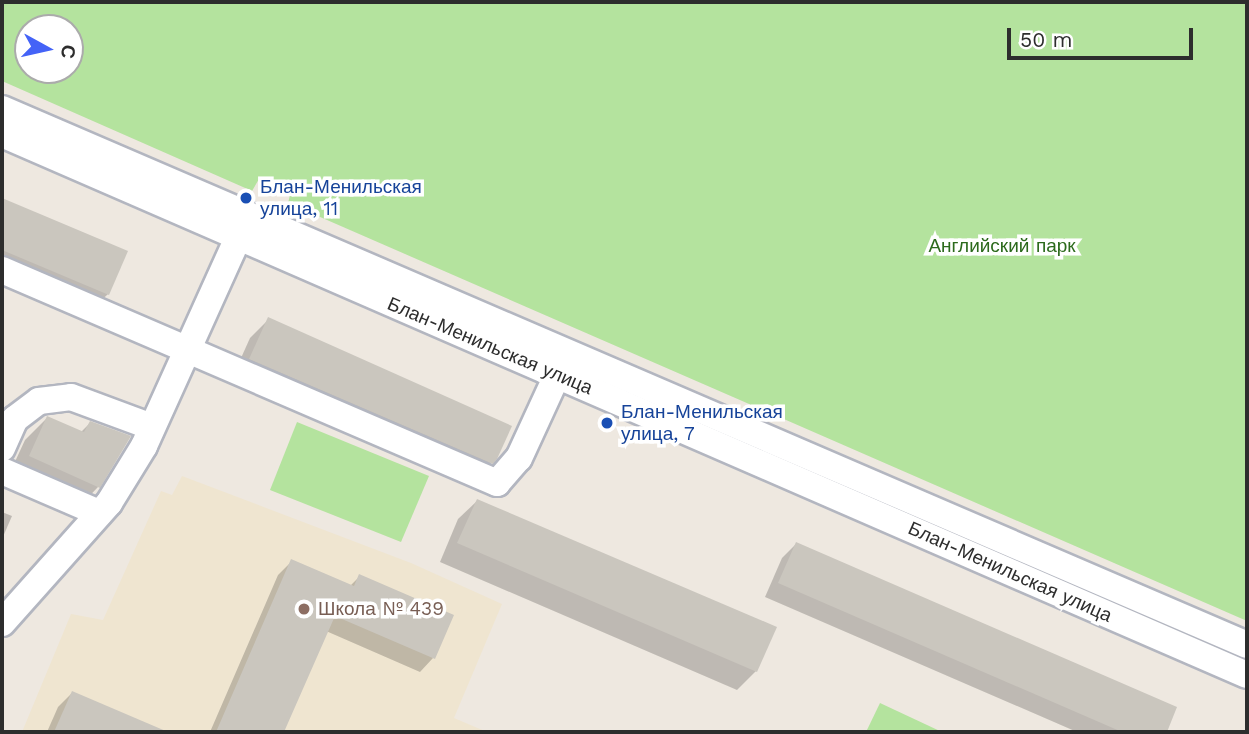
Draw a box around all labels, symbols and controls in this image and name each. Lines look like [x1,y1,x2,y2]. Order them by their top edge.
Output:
north arrow [14,14,84,84]
scale bar [1011,14,1196,58]
text: 50 m [1020,27,1072,52]
text: С [56,43,81,60]
place label: Блан-Менильская улица, 11 [260,176,422,220]
marker: Блан-Менильская улица, 11 [238,190,254,206]
park label: Английский парк [928,235,1076,257]
street label: Блан-Менильская улица [384,292,596,400]
place label: Блан-Менильская улица, 7 [621,401,783,445]
marker: Блан-Менильская улица, 7 [599,415,615,431]
street label: Блан-Менильская улица [905,517,1115,627]
place label: Школа № 439 [318,598,444,620]
marker: Школа № 439 [296,601,312,617]

